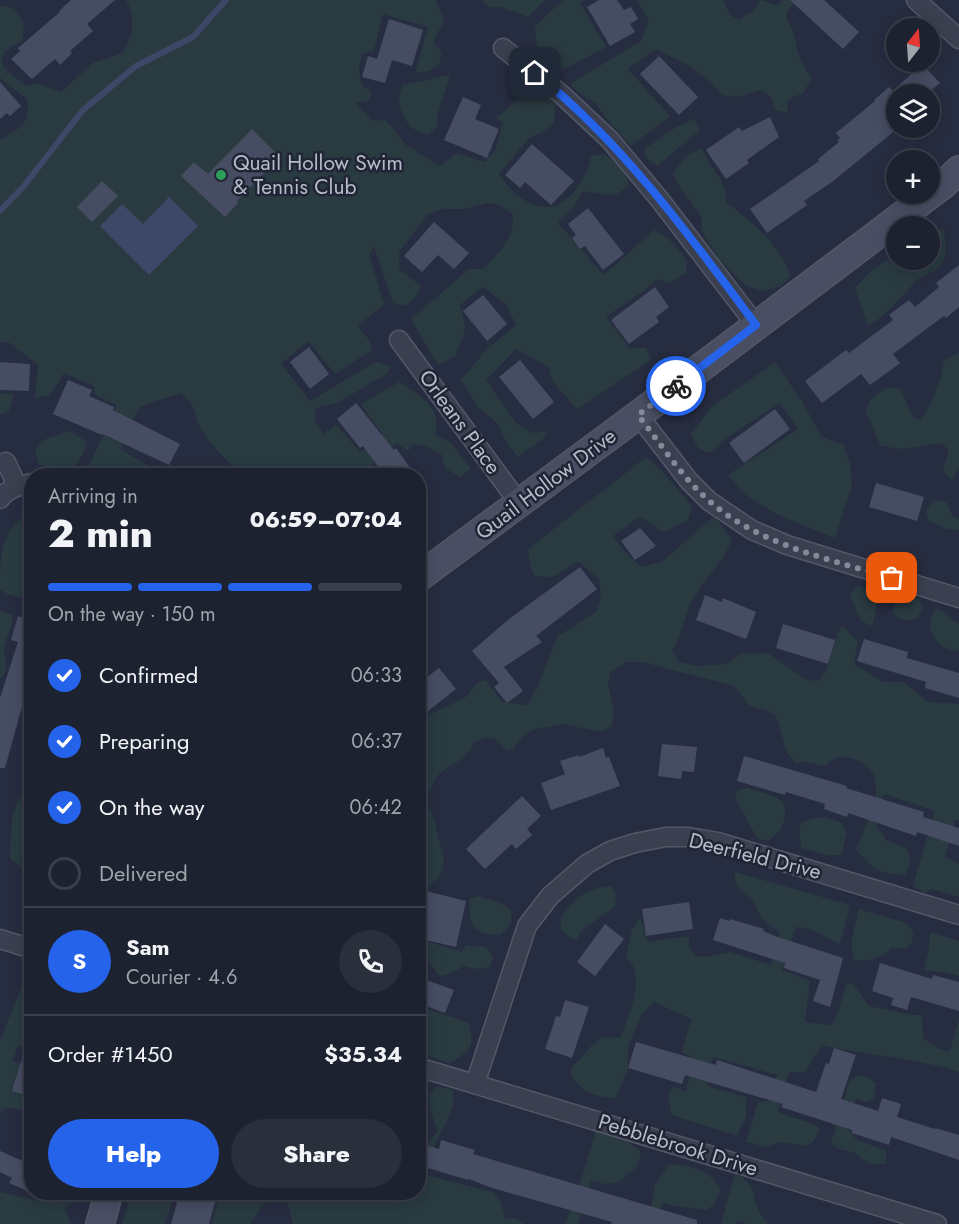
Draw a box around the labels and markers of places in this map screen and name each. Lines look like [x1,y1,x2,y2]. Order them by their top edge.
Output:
pin [509,47,560,98]
place label: Quail Hollow Swim & Tennis Club [233,148,403,202]
marker: Quail Hollow Swim & Tennis Club [214,168,228,182]
pin [866,552,917,603]

